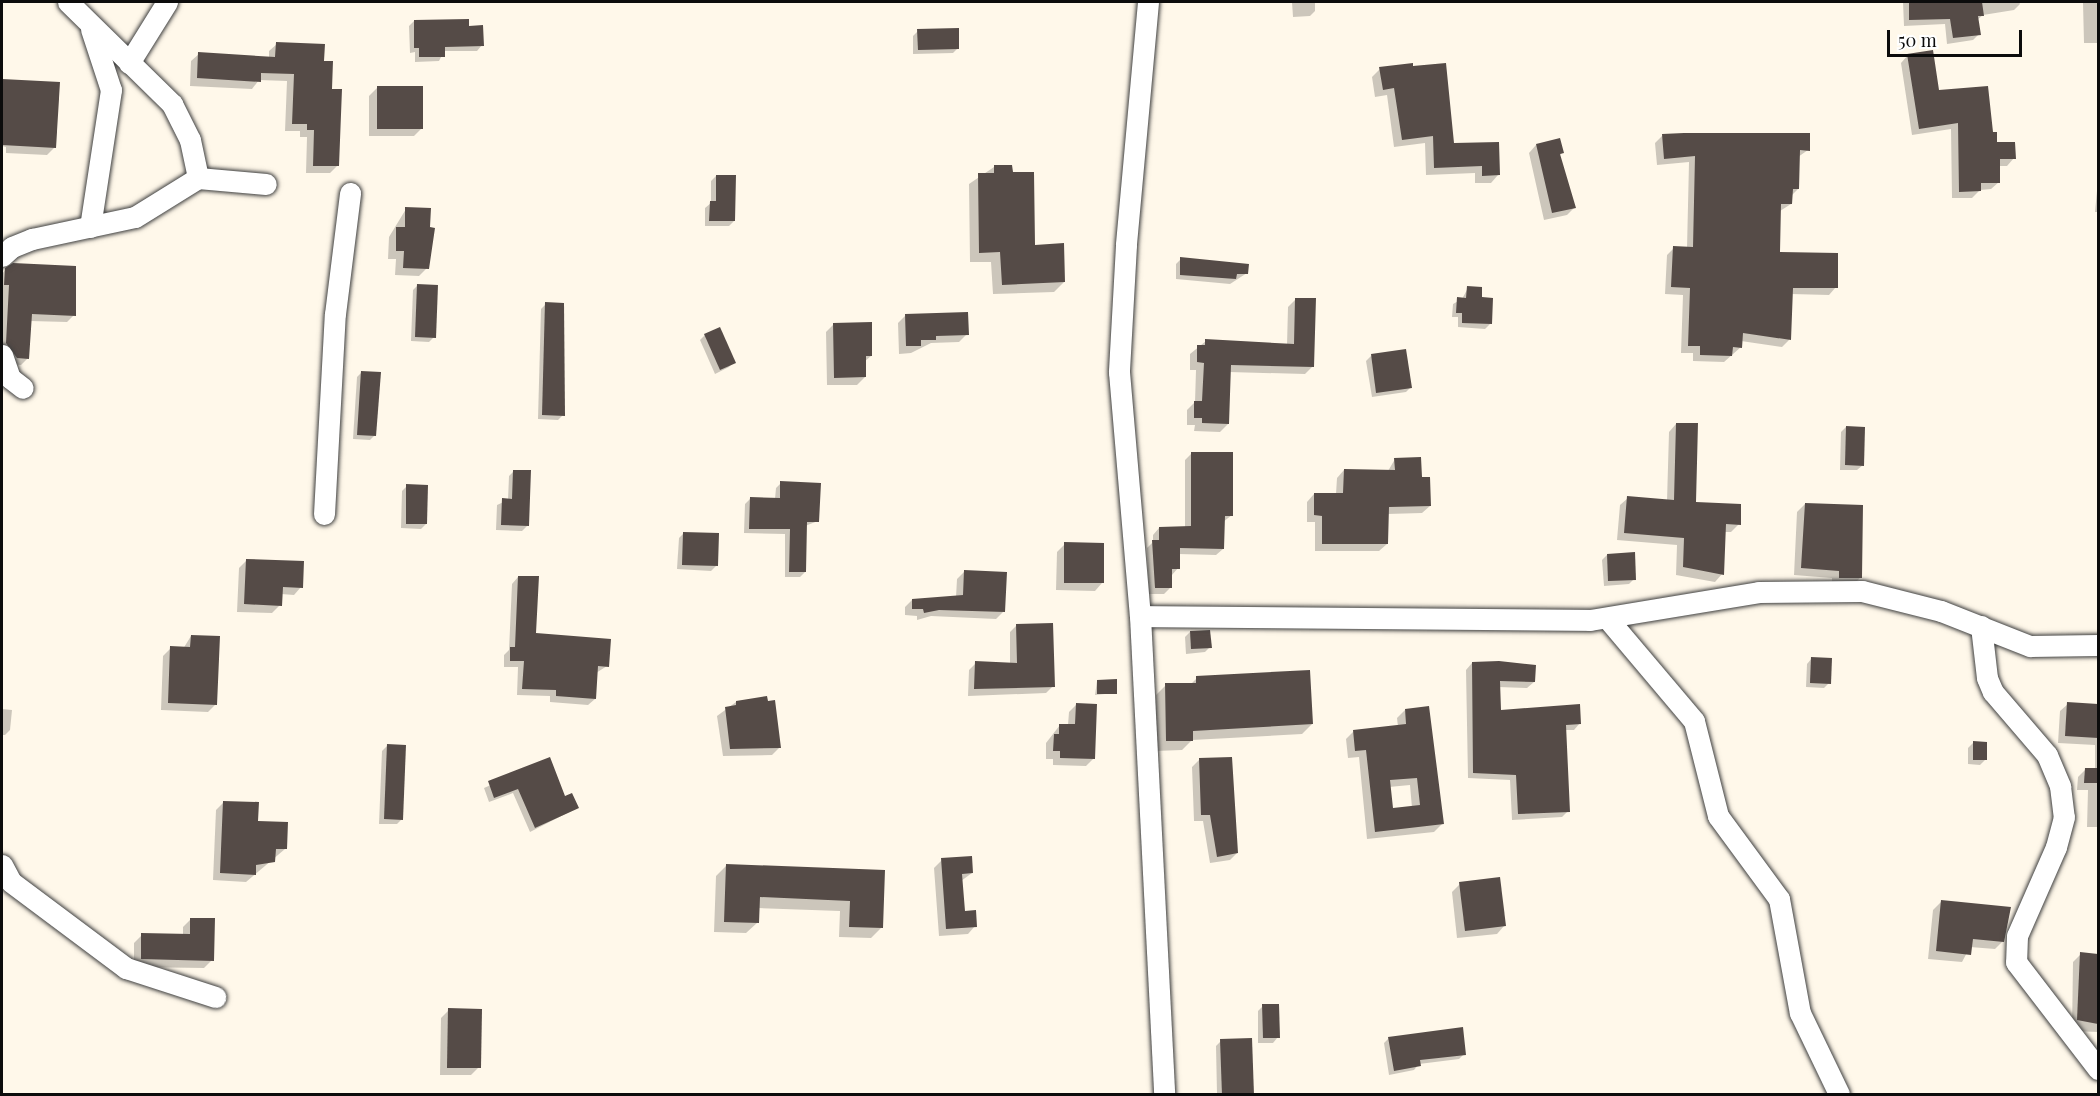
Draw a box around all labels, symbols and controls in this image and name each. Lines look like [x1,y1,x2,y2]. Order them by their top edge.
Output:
scale bar [1890,18,2025,56]
text: 50 m [1898,28,1937,52]

